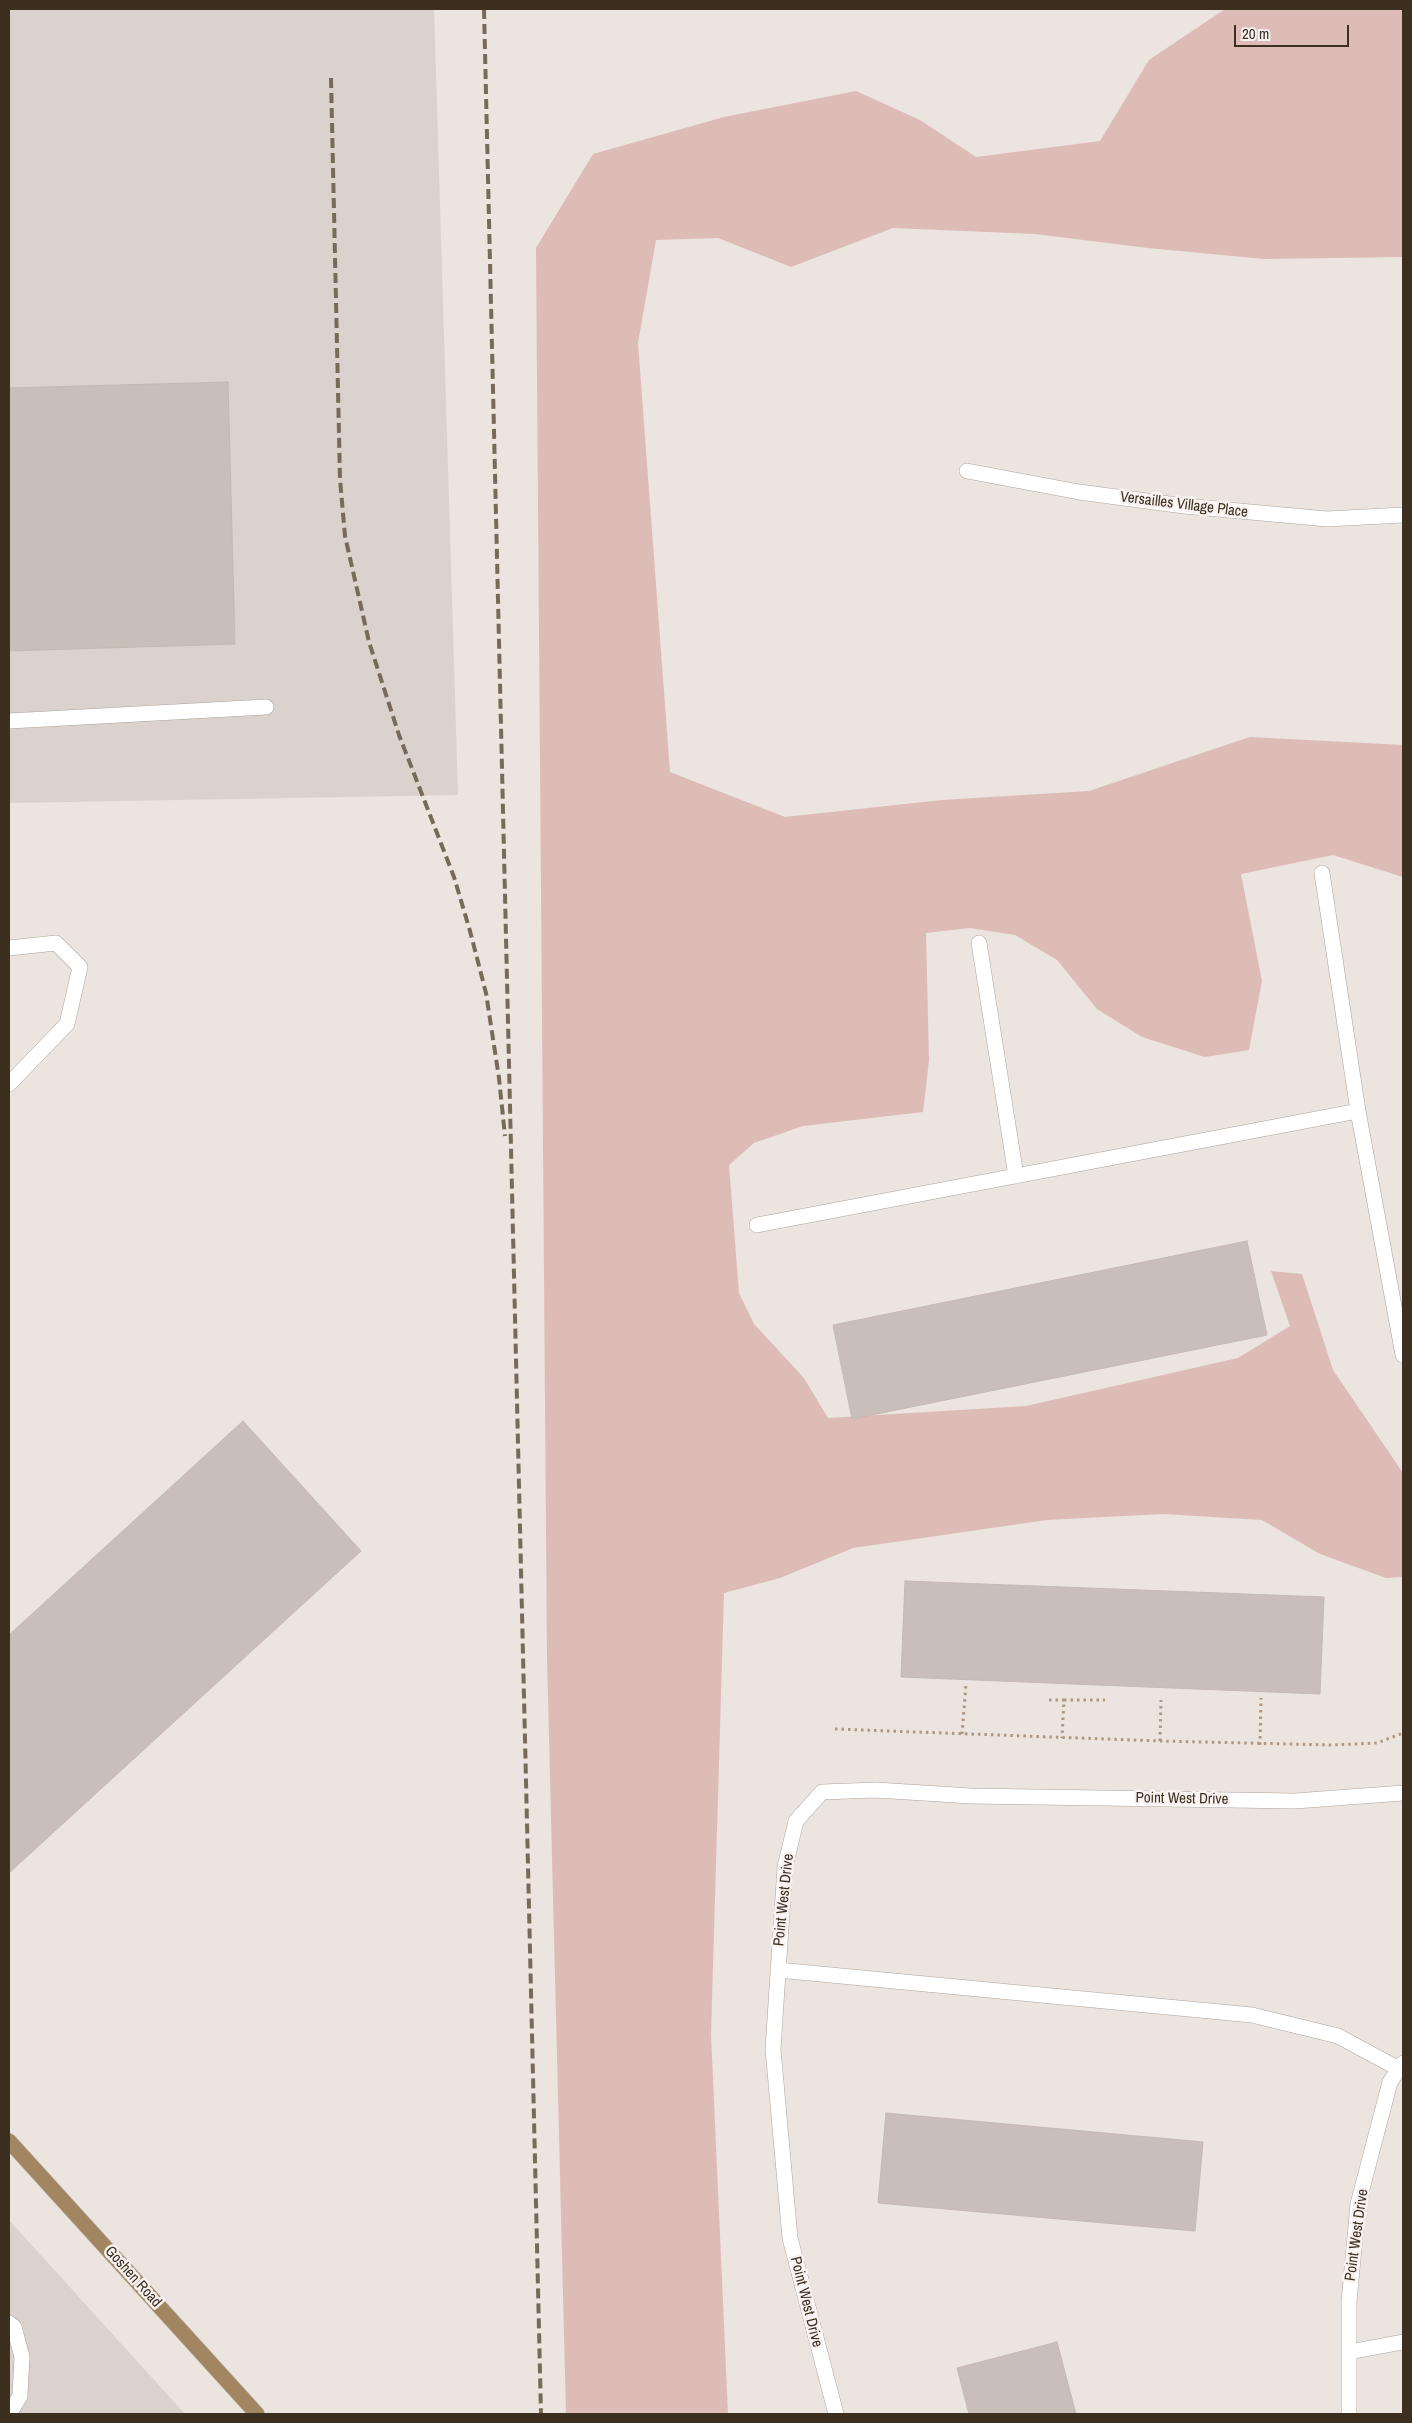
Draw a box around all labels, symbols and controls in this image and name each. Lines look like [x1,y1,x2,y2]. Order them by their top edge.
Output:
scale bar [1237,15,1352,47]
text: 20 m [1242,23,1269,44]
street label: Versailles Village Place [1119,488,1249,522]
street label: Point West Drive [1135,1789,1229,1809]
street label: Point West Drive [770,1853,798,1947]
street label: Point West Drive [1342,2188,1372,2282]
street label: Goshen Road [101,2243,165,2311]
street label: Point West Drive [786,2255,826,2349]

